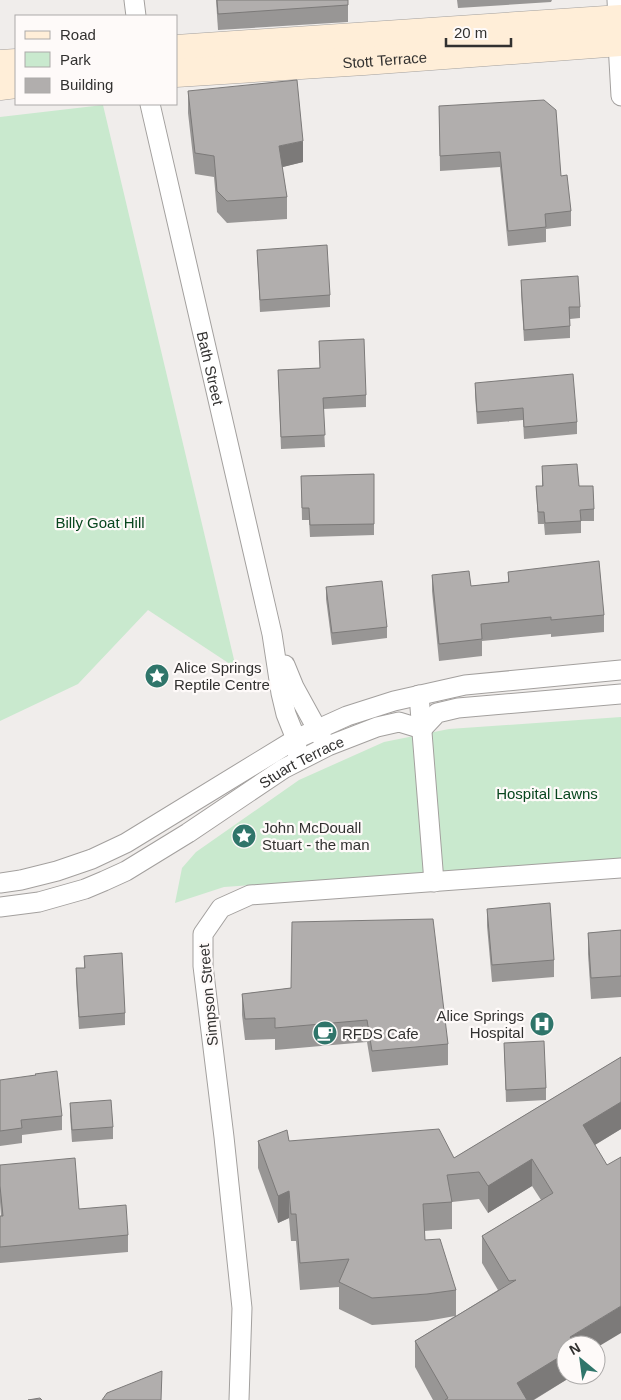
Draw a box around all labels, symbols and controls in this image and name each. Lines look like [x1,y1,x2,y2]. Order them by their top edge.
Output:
legend [15,15,178,105]
scale bar [446,15,511,47]
text: 20 m [454,24,487,41]
text: Road [60,26,96,43]
street label: Stott Terrace [342,48,427,71]
text: Park [60,51,91,68]
text: Building [60,76,113,93]
street label: Bath Street [194,330,228,407]
park label: Billy Goat Hill [55,514,145,531]
place label: Alice Springs Reptile Centre [174,659,270,693]
place icon: Alice Springs Reptile Centre [144,663,170,689]
street label: Stuart Terrace [256,732,346,791]
park label: Hospital Lawns [496,785,598,802]
place label: John McDouall Stuart - the man [262,819,370,853]
place icon: John McDouall Stuart - the man [231,823,257,849]
street label: Simpson Street [195,942,221,1047]
place label: Alice Springs Hospital [436,1007,524,1041]
hospital icon: Alice Springs Hospital [529,1011,555,1037]
cafe icon: RFDS Cafe [312,1020,338,1046]
place label: RFDS Cafe [342,1025,419,1042]
north arrow [556,1335,606,1385]
text: N [566,1339,583,1358]

